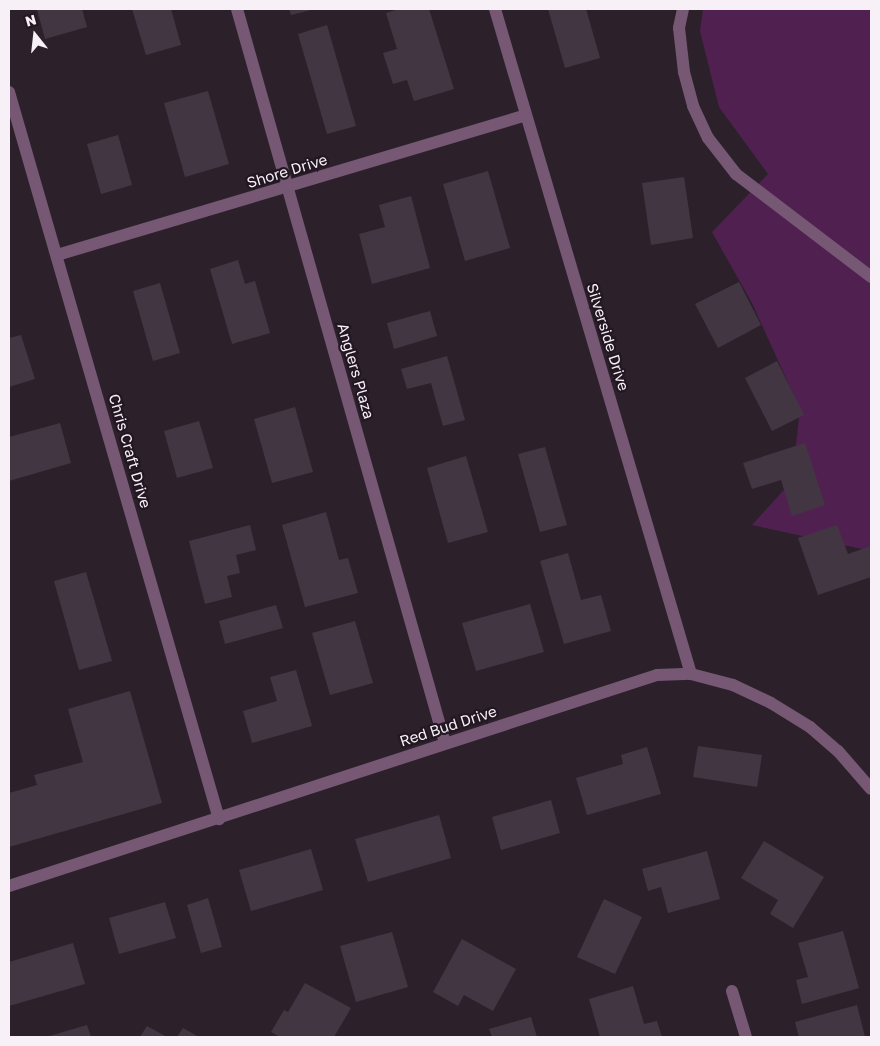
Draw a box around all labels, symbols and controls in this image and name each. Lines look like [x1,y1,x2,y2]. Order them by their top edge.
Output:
north arrow [10,10,60,60]
text: N [23,10,38,30]
street label: Shore Drive [245,150,329,192]
street label: Silverside Drive [583,281,633,393]
street label: Anglers Plaza [334,321,378,421]
street label: Chris Craft Drive [105,392,155,510]
street label: Red Bud Drive [397,702,499,750]

